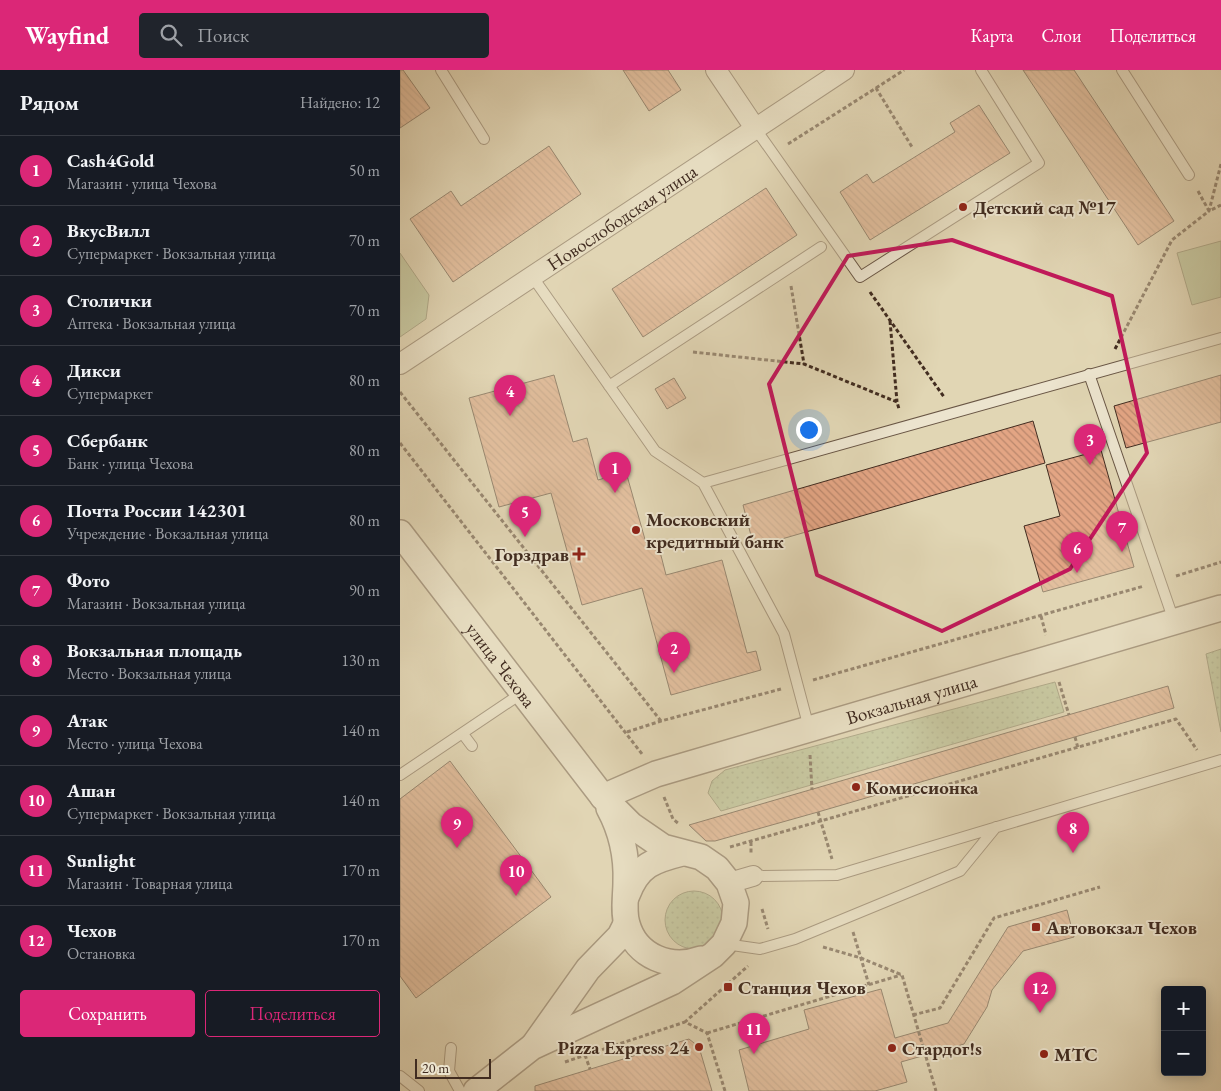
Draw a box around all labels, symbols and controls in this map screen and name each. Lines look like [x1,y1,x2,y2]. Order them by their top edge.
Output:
search box [139,13,489,58]
text: Wayfind [25,20,109,51]
icon: search [157,21,185,49]
text: Поиск [197,23,249,48]
text: Карта [971,24,1014,47]
text: Слои [1042,24,1081,47]
text: Поделиться [1109,24,1196,47]
text: Рядом [20,89,79,116]
text: Найдено: 12 [300,92,380,113]
text: Cash4Gold [67,148,155,173]
street label: Новослободская улица [542,159,702,276]
text: 1 [32,160,40,181]
text: 50 m [349,160,380,181]
text: Магазин · улица Чехова [67,173,217,194]
place label: Детский сад №17 [973,195,1117,220]
marker: Детский сад №17 [957,201,969,213]
text: ВкусВилл [67,218,150,243]
text: 2 [32,230,40,251]
text: 70 m [349,230,380,251]
text: Супермаркет · Вокзальная улица [67,243,276,264]
text: Столички [67,288,152,313]
text: 3 [32,300,40,321]
text: 70 m [349,300,380,321]
text: Аптека · Вокзальная улица [67,313,236,334]
text: Дикси [67,358,121,383]
text: 4 [32,370,40,391]
text: 80 m [349,370,380,391]
pin: 4 [494,375,526,416]
text: Супермаркет [67,383,153,404]
your location [796,417,822,443]
pin: 3 [1074,424,1106,465]
text: Сбербанк [67,428,148,453]
text: 5 [32,440,40,461]
text: 80 m [349,440,380,461]
pin: 1 [599,452,631,493]
text: Банк · улица Чехова [67,453,193,474]
pin: 5 [509,496,541,537]
text: Почта России 142301 [67,498,247,523]
place label: Московский кредитный банк [646,507,784,554]
text: 6 [32,510,40,531]
text: 80 m [349,510,380,531]
pin: 7 [1106,511,1138,552]
text: Учреждение · Вокзальная улица [67,523,269,544]
marker: Московский кредитный банк [630,524,642,536]
pin: 6 [1061,532,1093,573]
place label: Горздрав [495,542,569,567]
marker: Горздрав [573,548,585,560]
text: Фото [67,568,110,593]
text: 7 [32,580,40,601]
text: 90 m [349,580,380,601]
text: Магазин · Вокзальная улица [67,593,246,614]
street label: улица Чехова [460,617,542,713]
pin: 2 [658,632,690,673]
text: Вокзальная площадь [67,638,242,663]
text: 8 [32,650,40,671]
text: 130 m [341,650,380,671]
text: Место · Вокзальная улица [67,663,231,684]
street label: Вокзальная улица [843,668,980,730]
text: Атак [67,708,107,733]
text: 9 [32,720,40,741]
text: 140 m [341,720,380,741]
text: Место · улица Чехова [67,733,203,754]
place label: Комиссионка [866,775,979,800]
text: Ашан [67,778,115,803]
marker: Комиссионка [850,781,862,793]
text: 10 [28,790,44,811]
text: 140 m [341,790,380,811]
text: Супермаркет · Вокзальная улица [67,803,276,824]
pin: 9 [441,807,473,848]
pin: 8 [1057,812,1089,853]
text: Sunlight [67,848,136,873]
pin: 10 [500,855,532,896]
text: 11 [28,860,44,881]
text: 170 m [341,860,380,881]
text: Магазин · Товарная улица [67,873,233,894]
place label: Автовокзал Чехов [1045,915,1197,940]
text: Чехов [67,918,116,943]
marker: Автовокзал Чехов [1030,921,1042,933]
text: 12 [28,930,44,951]
text: 170 m [341,930,380,951]
text: Остановка [67,943,136,964]
pin: 12 [1024,972,1056,1013]
place label: Станция Чехов [738,975,866,1000]
marker: Станция Чехов [722,981,734,993]
map controls [1161,986,1206,1076]
button: + [1161,986,1206,1031]
button: Сохранить [20,990,195,1037]
button: Поделиться [205,990,380,1037]
pin: 11 [738,1013,770,1054]
button: − [1161,1031,1206,1076]
place label: Pizza Express 24 [558,1035,690,1060]
place label: Стардог!s [902,1036,982,1061]
marker: Pizza Express 24 [693,1041,705,1053]
marker: Стардог!s [886,1042,898,1054]
place label: МТС [1054,1042,1098,1067]
marker: МТС [1038,1048,1050,1060]
scale bar [415,1056,491,1079]
text: 20 m [422,1059,449,1077]

